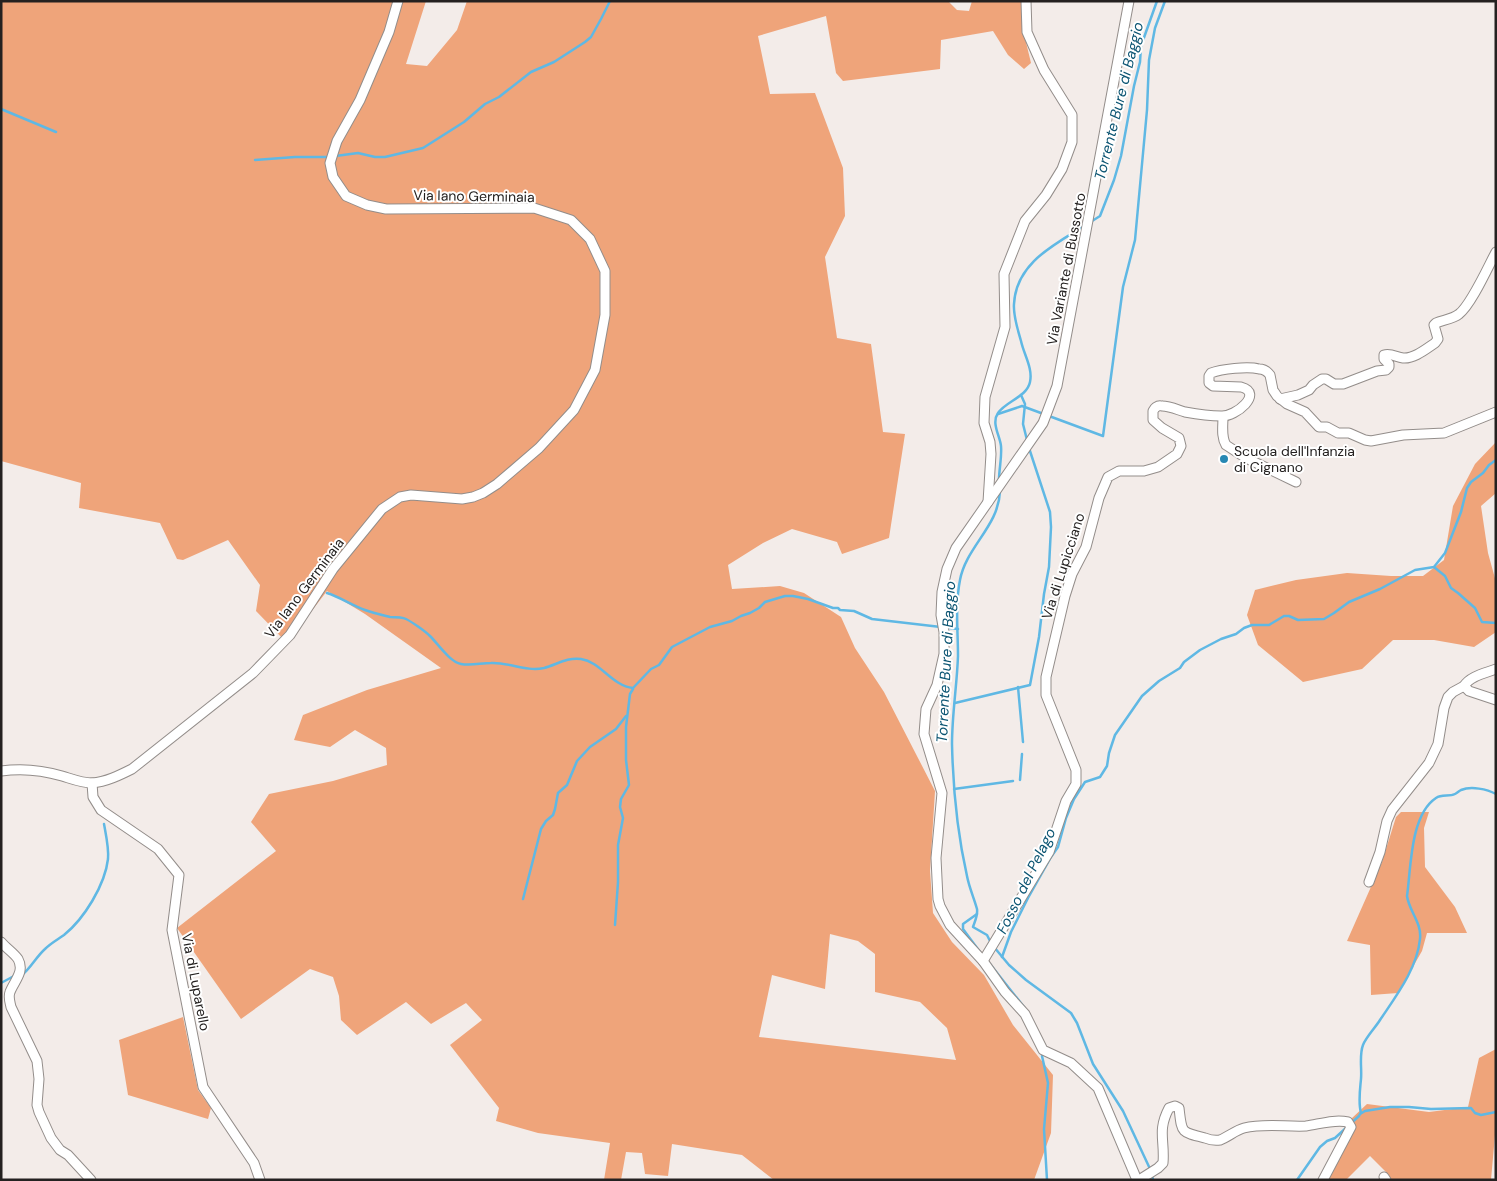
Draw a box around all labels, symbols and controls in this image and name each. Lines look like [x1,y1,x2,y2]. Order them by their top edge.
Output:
water label: Torrente Bure di Baggio [1090,20,1148,182]
street label: Via Iano Germinaia [413,186,535,206]
street label: Via Variante di Bussotto [1042,191,1090,347]
place label: Scuola dell'Infanzia di Cignano [1234,442,1355,476]
marker: Scuola dell'Infanzia di Cignano [1218,453,1230,465]
street label: Via di Lupicciano [1037,511,1089,621]
street label: Via Iano Germinaia [260,534,348,642]
water label: Torrente Bure di Baggio [932,580,960,743]
water label: Fosso del Pelago [992,825,1060,937]
street label: Via di Luparello [178,932,214,1032]

